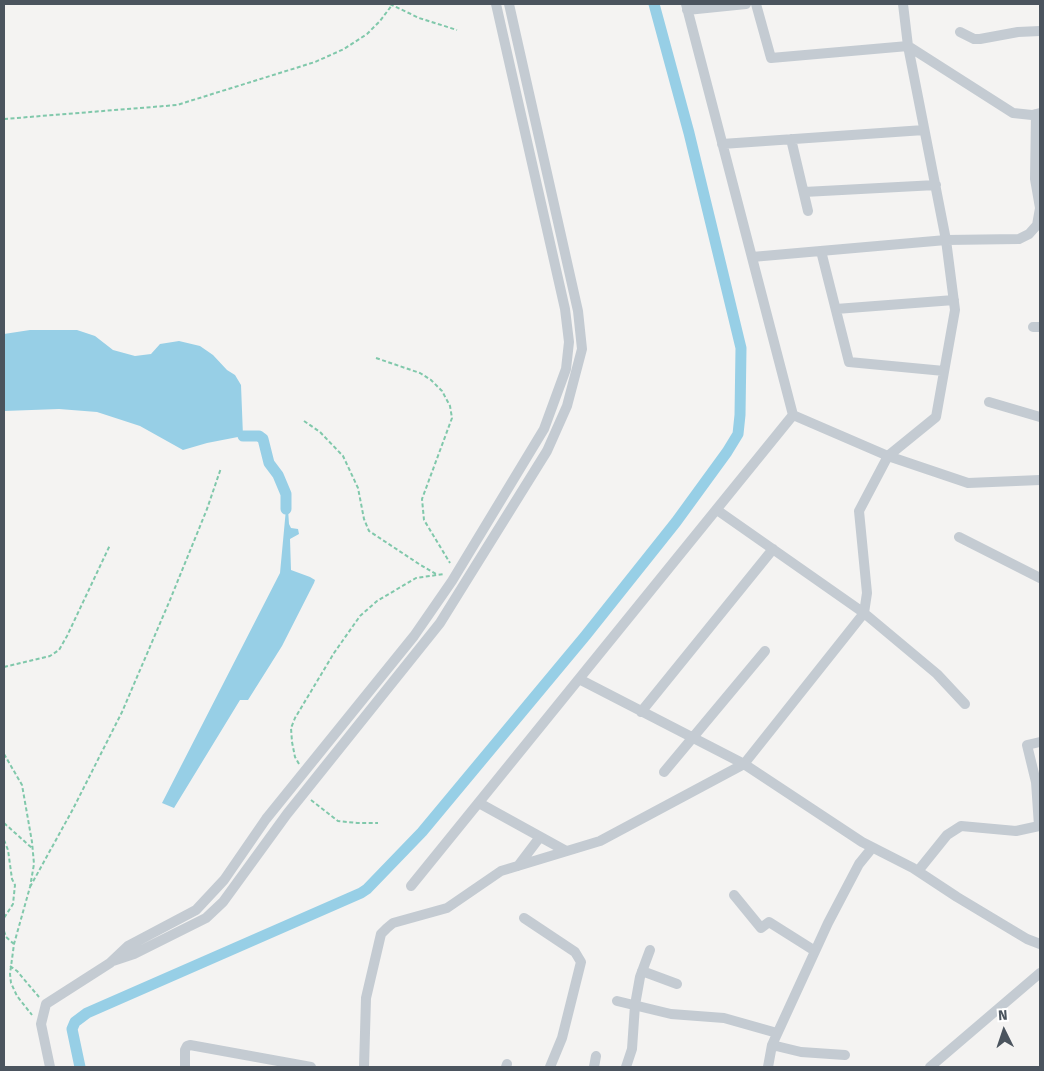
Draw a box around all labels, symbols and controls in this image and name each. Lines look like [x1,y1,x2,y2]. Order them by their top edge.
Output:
north arrow [979,1006,1029,1056]
text: N [998,1007,1008,1024]

